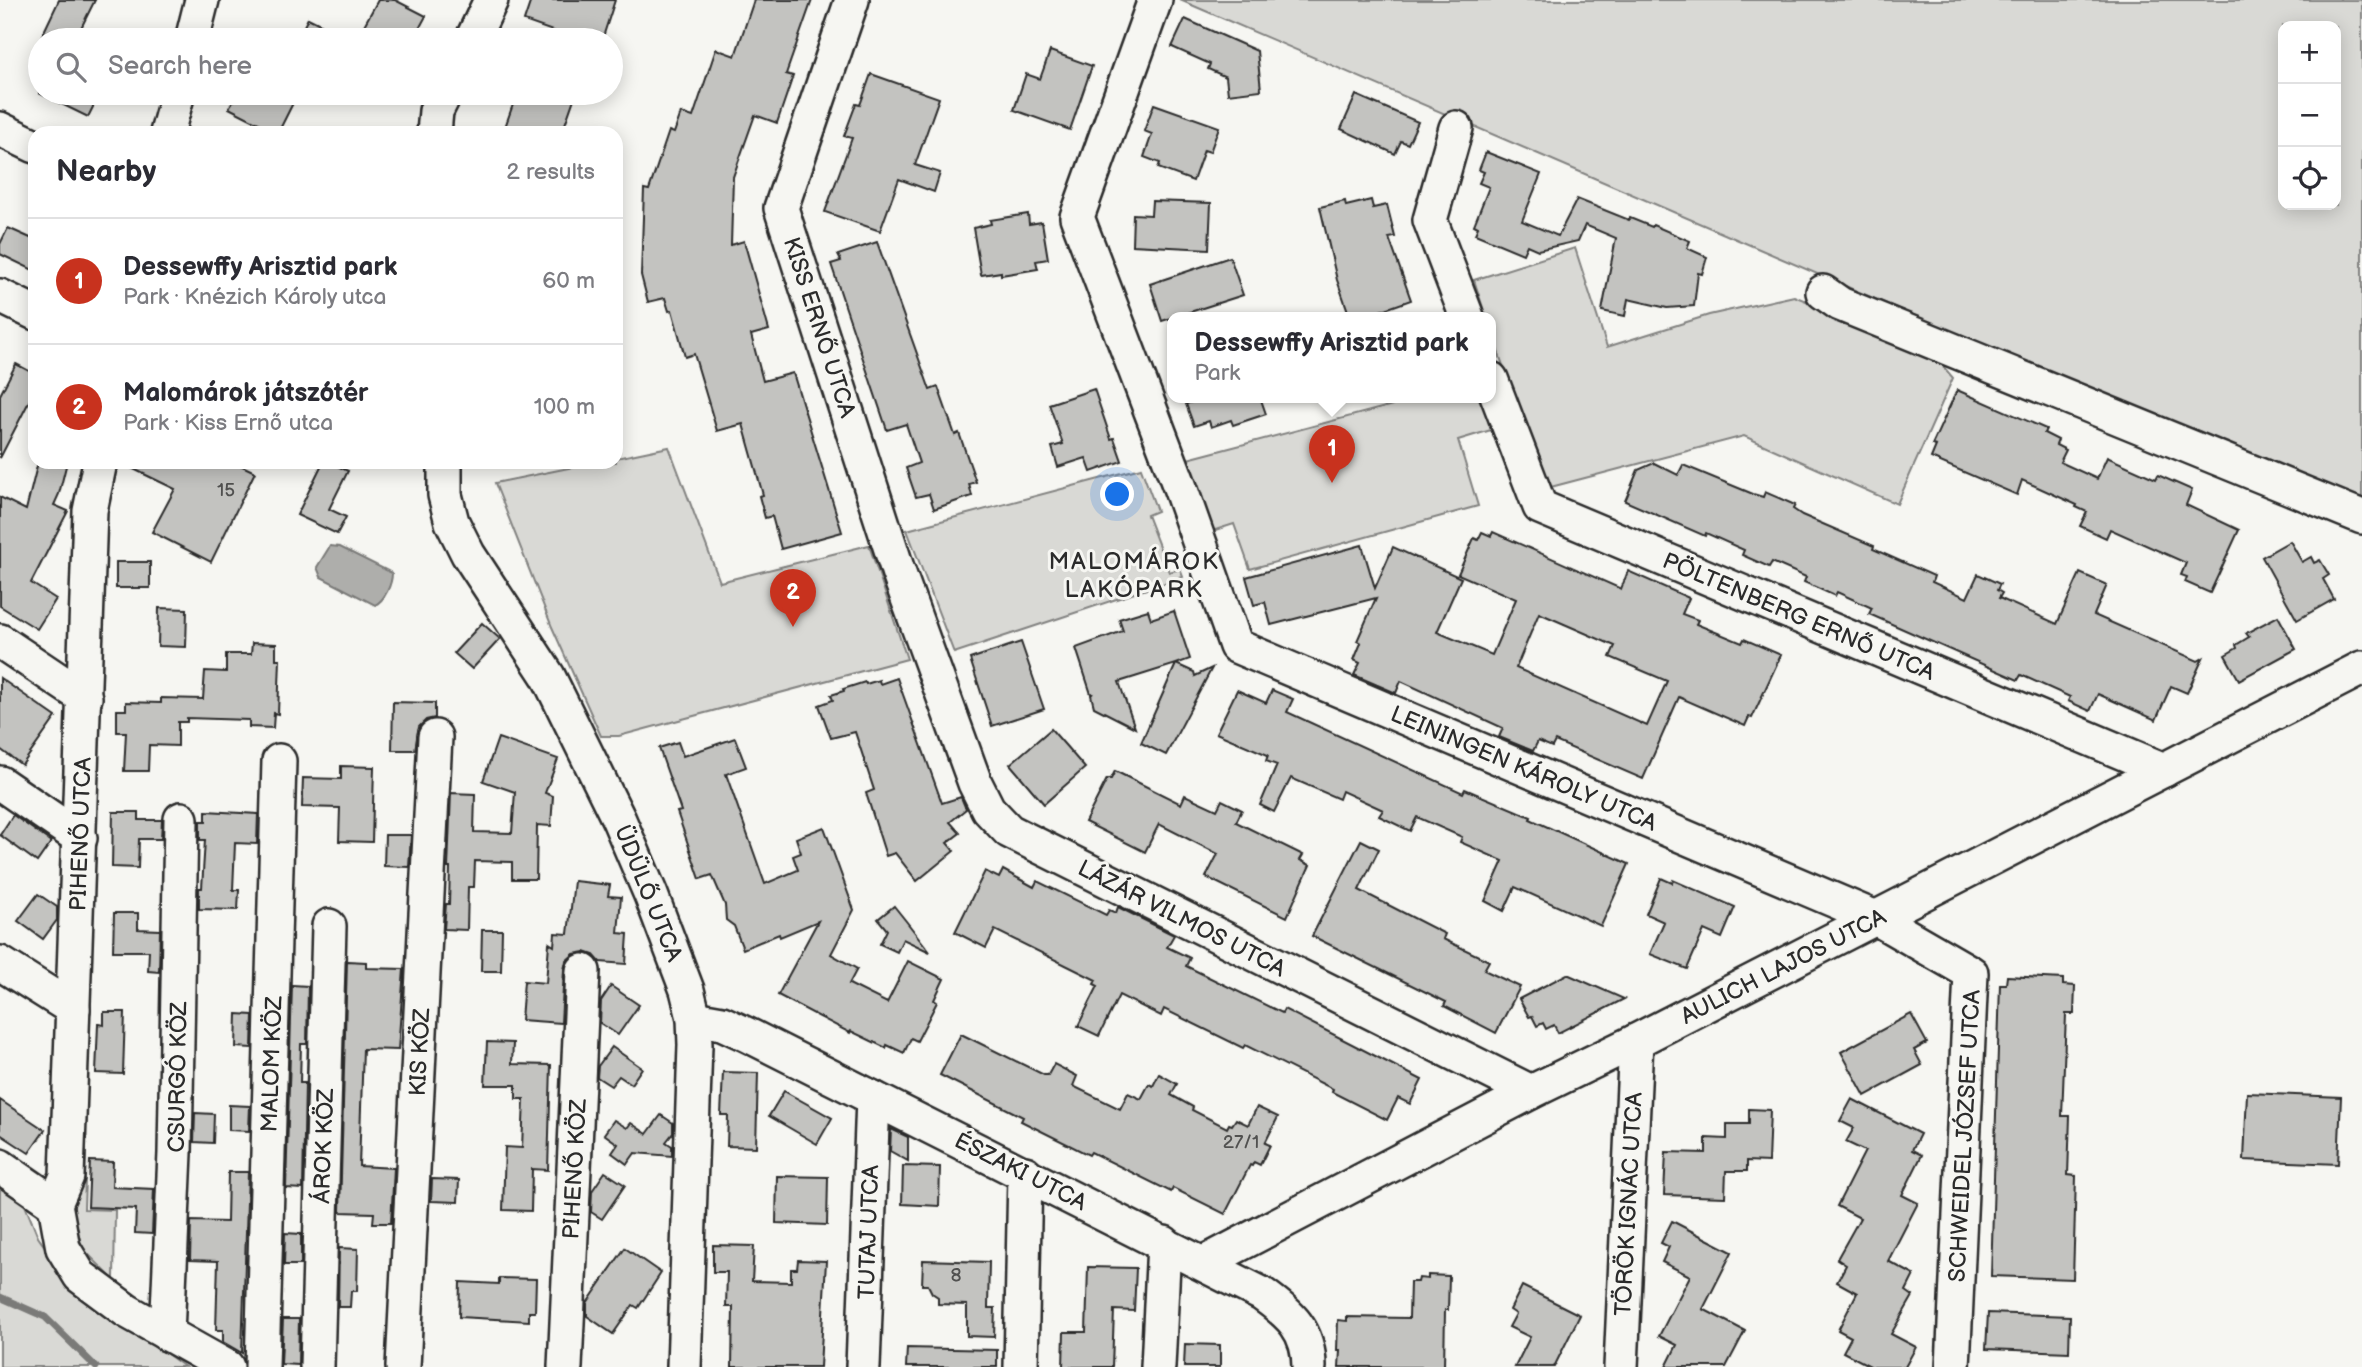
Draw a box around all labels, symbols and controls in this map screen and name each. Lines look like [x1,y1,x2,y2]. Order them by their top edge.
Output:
map controls [2278,21,2341,210]
button: + [2278,21,2341,84]
search box [28,28,623,105]
icon: search [52,48,90,86]
text: Search here [108,51,252,82]
button: − [2278,84,2341,147]
button: locate [2278,147,2341,210]
text: Nearby [56,154,156,190]
text: 2 results [506,158,595,186]
street label: KISS ERNŐ UTCA [777,234,862,422]
text: Dessewffy Arisztid park [123,252,397,283]
text: 1 [74,267,84,295]
text: 60 m [542,267,595,295]
text: Park · Knézich Károly utca [123,283,387,311]
popup [1167,312,1496,403]
text: Dessewffy Arisztid park [1194,328,1469,359]
text: Park [1194,359,1240,387]
text: Malomárok játszótér [123,378,368,409]
text: 2 [72,393,86,421]
text: 100 m [534,393,595,421]
text: Park · Kiss Ernő utca [123,409,333,437]
pin: 1 [1309,425,1355,483]
your location [1100,477,1134,511]
house number: 15 [217,479,235,502]
district label: MALOMÁROK LAKÓPARK [1048,546,1220,604]
street label: PÖLTENBERG ERNŐ UTCA [1658,547,1940,687]
pin: 2 [770,569,816,627]
street label: LEININGEN KÁROLY UTCA [1386,700,1662,838]
street label: PIHENŐ UTCA [64,756,98,911]
street label: ÜDÜLŐ UTCA [608,821,688,967]
street label: LÁZÁR VILMOS UTCA [1073,854,1291,984]
street label: AULICH LAJOS UTCA [1676,903,1892,1031]
street label: SCHWEIDEL JÓZSEF UTCA [1943,988,1987,1283]
street label: MALOM KÖZ [256,995,288,1133]
street label: CSURGÓ KÖZ [163,1000,193,1153]
street label: KIS KÖZ [404,1006,436,1097]
street label: ÁROK KÖZ [308,1087,340,1204]
street label: TÖRÖK IGNÁC UTCA [1609,1091,1649,1317]
street label: PIHENŐ KÖZ [557,1097,593,1240]
street label: ÉSZAKI UTCA [950,1127,1092,1218]
house number: 27/1 [1223,1131,1259,1154]
street label: TUTAJ UTCA [853,1163,885,1300]
house number: 8 [950,1264,962,1287]

